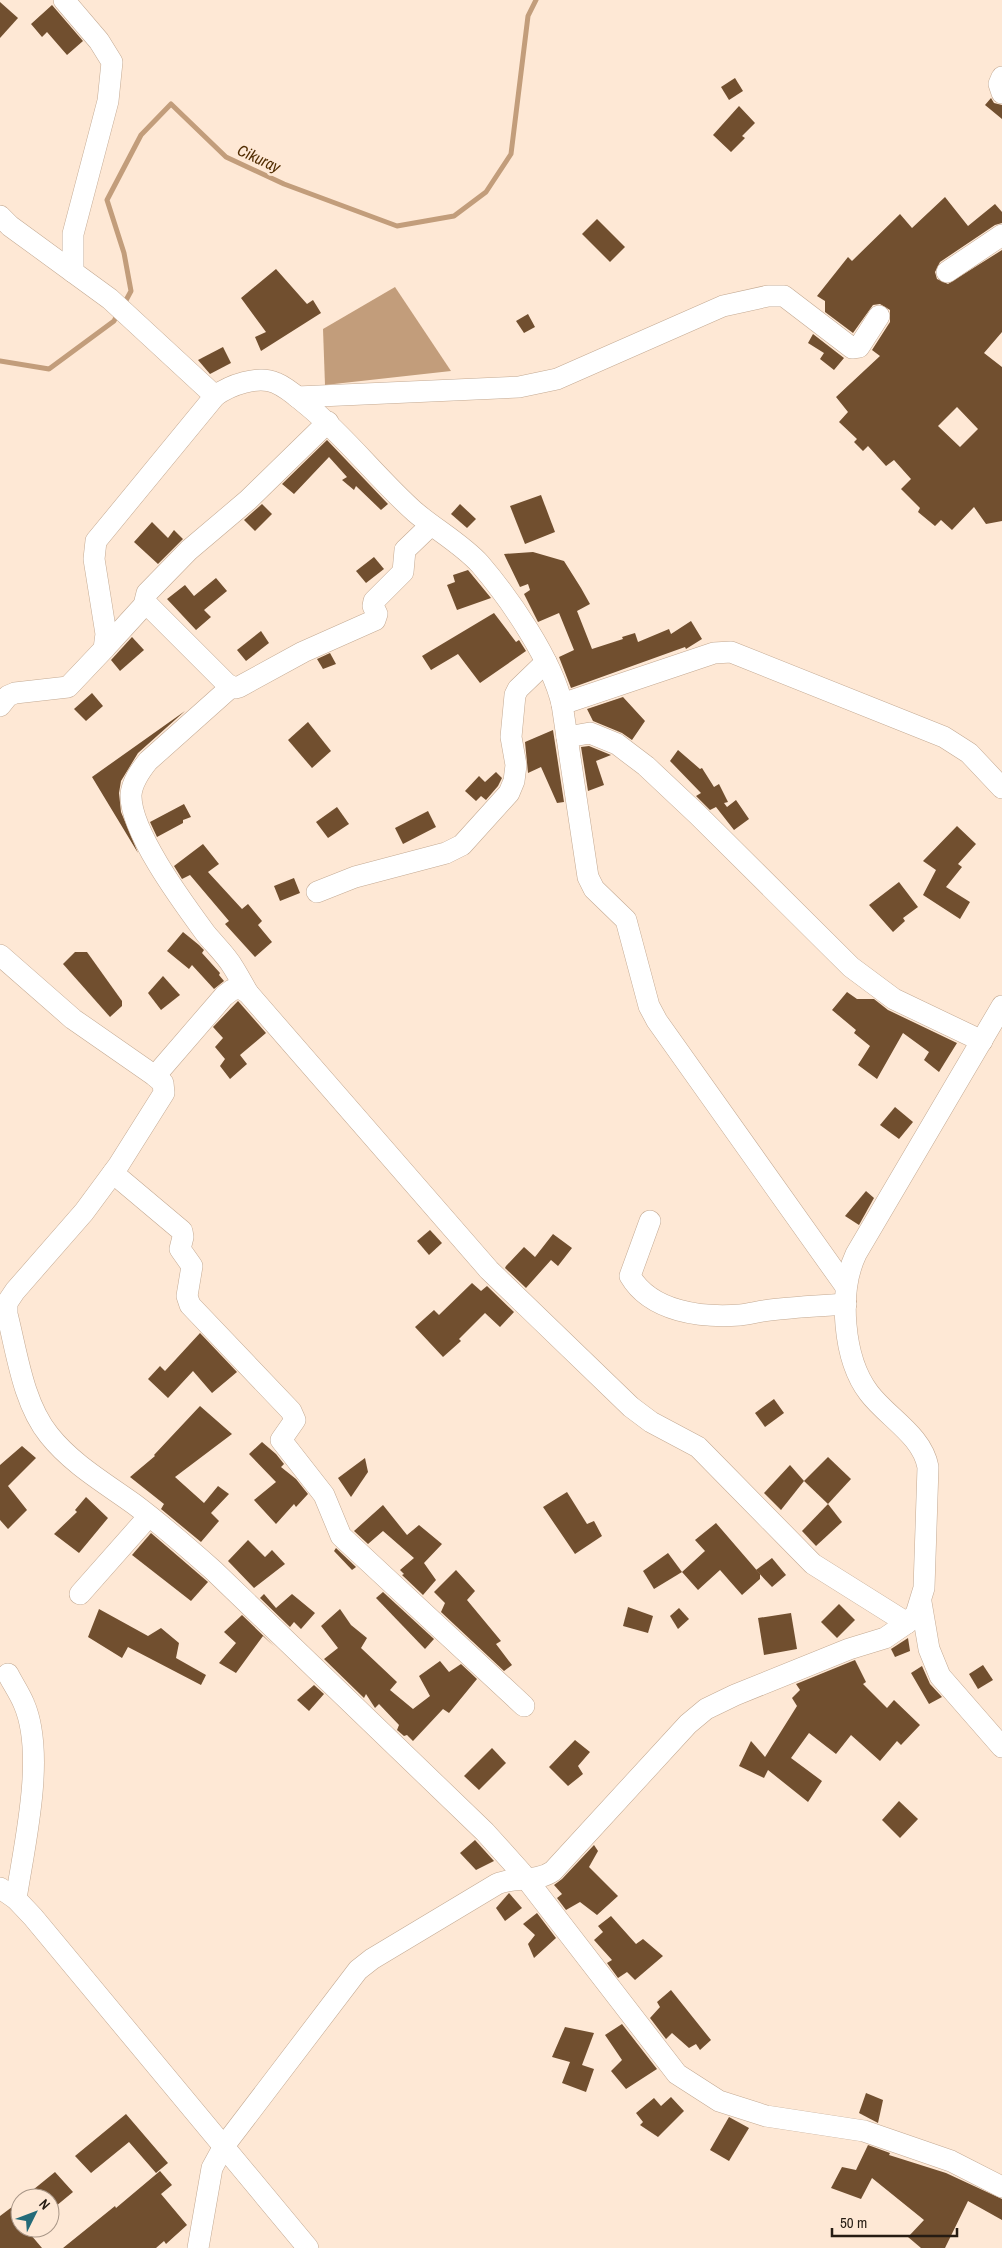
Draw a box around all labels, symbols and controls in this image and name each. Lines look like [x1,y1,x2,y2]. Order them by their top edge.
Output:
water label: Cikuray [234,138,285,178]
north arrow [10,2188,60,2238]
text: N [35,2195,54,2213]
scale bar [832,2206,957,2238]
text: 50 m [840,2212,867,2233]

